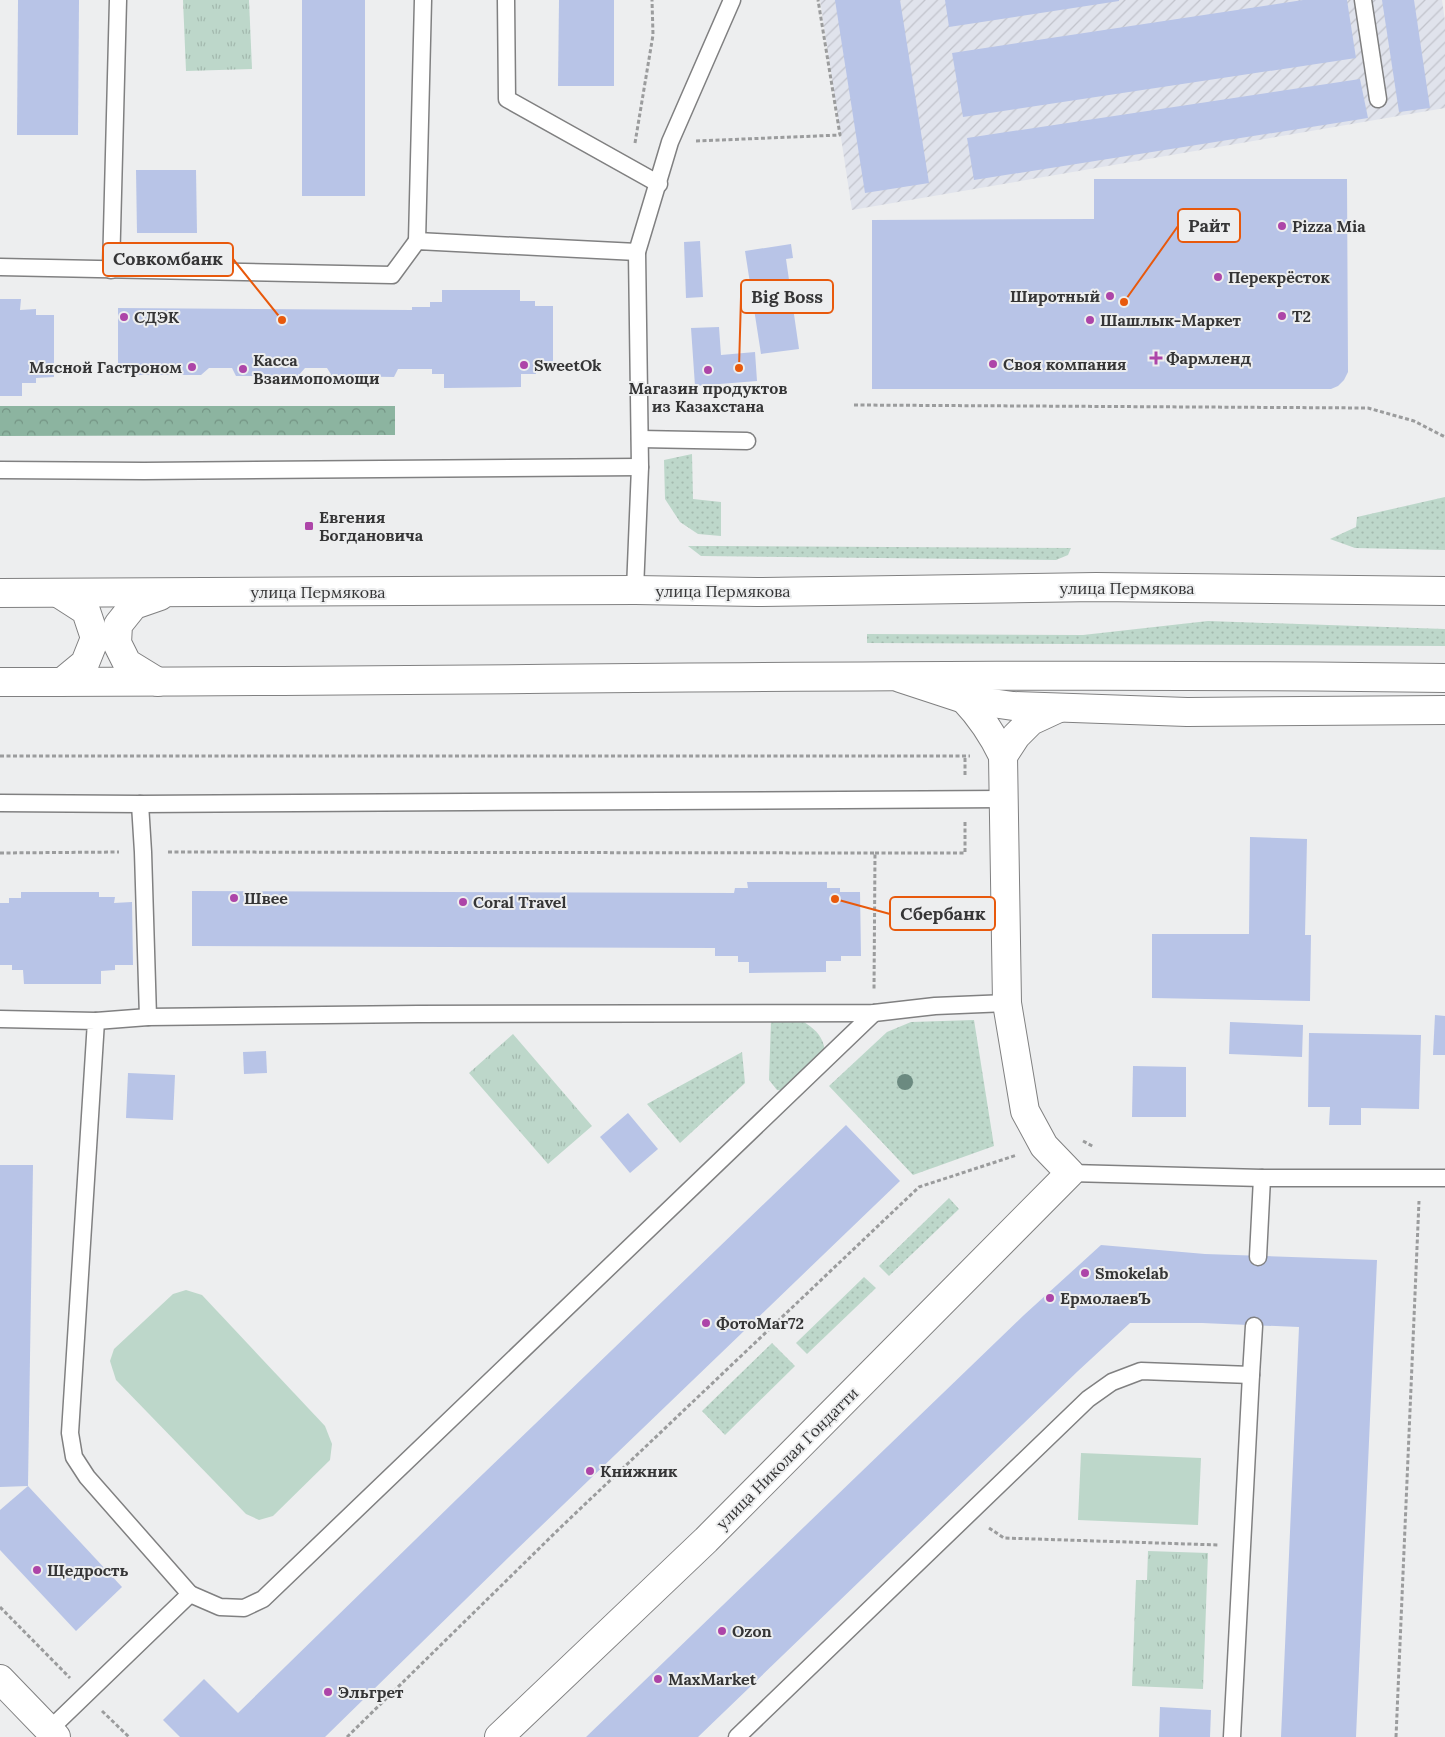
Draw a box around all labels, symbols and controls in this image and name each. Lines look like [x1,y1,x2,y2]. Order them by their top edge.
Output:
callout: Райт [1178,209,1240,242]
text: Райт [1188,214,1231,237]
place label: Pizza Mia [1292,216,1366,236]
marker: Pizza Mia [1276,220,1288,232]
callout: Совкомбанк [103,243,233,276]
text: Совкомбанк [113,247,223,270]
place label: Перекрёсток [1228,267,1331,287]
marker: Перекрёсток [1212,271,1224,283]
callout: Big Boss [741,280,833,313]
text: Big Boss [751,285,823,308]
place label: Широтный [1010,286,1100,306]
marker: Широтный [1104,290,1116,302]
place label: T2 [1292,306,1311,326]
place label: СДЭК [134,307,180,327]
place label: Шашлык-Маркет [1100,310,1242,330]
marker: T2 [1276,310,1288,322]
marker: СДЭК [118,311,130,323]
marker: Шашлык-Маркет [1084,314,1096,326]
place label: Фармленд [1166,348,1251,368]
place label: Касса Взаимопомощи [253,350,380,388]
marker: Фармленд [1150,352,1162,364]
place label: Своя компания [1003,354,1127,374]
place label: SweetOk [534,355,602,375]
place label: Мясной Гастроном [29,357,182,377]
marker: Своя компания [987,358,999,370]
marker: SweetOk [518,359,530,371]
marker: Мясной Гастроном [186,361,198,373]
marker: Касса Взаимопомощи [237,363,249,375]
marker: Магазин продуктов из Казахстана [702,364,714,376]
place label: Магазин продуктов из Казахстана [628,378,788,416]
place label: Евгения Богдановича [319,507,424,545]
marker: Евгения Богдановича [303,520,315,532]
street label: улица Пермякова [1059,578,1195,598]
street label: улица Пермякова [655,581,791,601]
street label: улица Пермякова [250,582,386,602]
place label: Швее [244,888,288,908]
marker: Швее [228,892,240,904]
place label: Coral Travel [473,892,566,912]
marker: Coral Travel [457,896,469,908]
callout: Сбербанк [890,897,995,930]
text: Сбербанк [900,902,986,925]
place label: Smokelab [1095,1263,1168,1283]
marker: Smokelab [1079,1267,1091,1279]
place label: ЕрмолаевЪ [1060,1288,1151,1308]
marker: ЕрмолаевЪ [1044,1292,1056,1304]
place label: ФотоМаг72 [716,1313,804,1333]
marker: ФотоМаг72 [700,1317,712,1329]
street label: улица Николая Гондатти [712,1383,862,1533]
place label: Книжник [600,1461,678,1481]
marker: Книжник [584,1465,596,1477]
place label: Щедрость [47,1560,129,1580]
marker: Щедрость [31,1564,43,1576]
place label: Ozon [732,1621,772,1641]
marker: Ozon [716,1625,728,1637]
place label: MaxMarket [668,1669,757,1689]
marker: MaxMarket [652,1673,664,1685]
place label: Эльгрет [338,1682,404,1702]
marker: Эльгрет [322,1686,334,1698]

